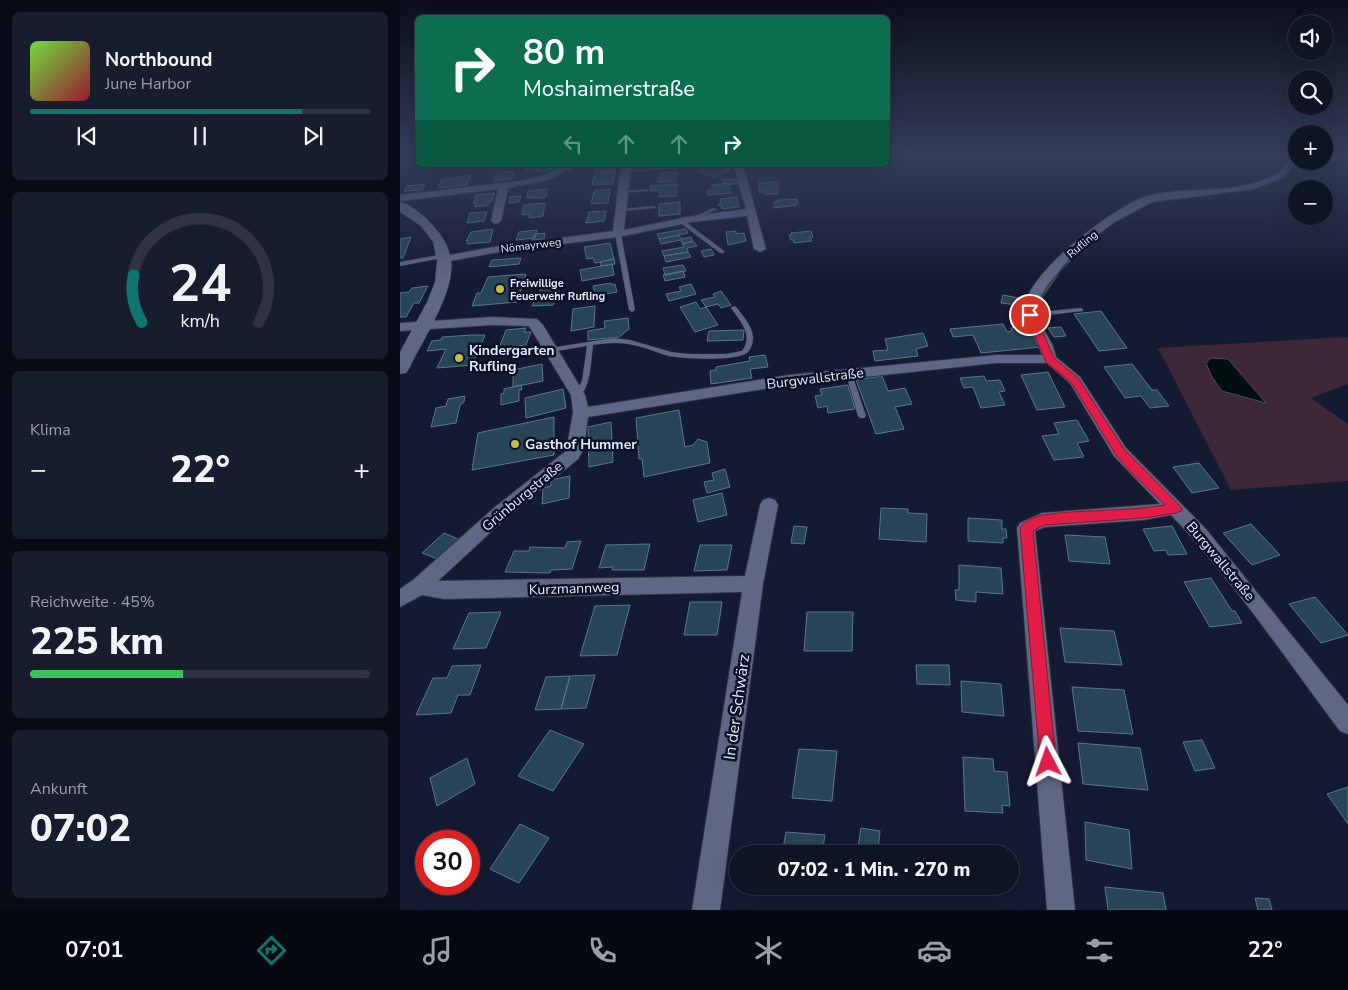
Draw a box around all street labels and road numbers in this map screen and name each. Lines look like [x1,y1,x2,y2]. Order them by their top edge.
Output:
street label: Rufling [1064,227,1101,262]
street label: Nömayrweg [500,234,562,257]
street label: Burgwallstraße [765,363,865,394]
street label: Grünburgstraße [478,457,567,536]
street label: Burgwallstraße [1182,518,1259,605]
street label: Kurzmannweg [528,577,620,600]
street label: In der Schwärz [719,653,755,761]

